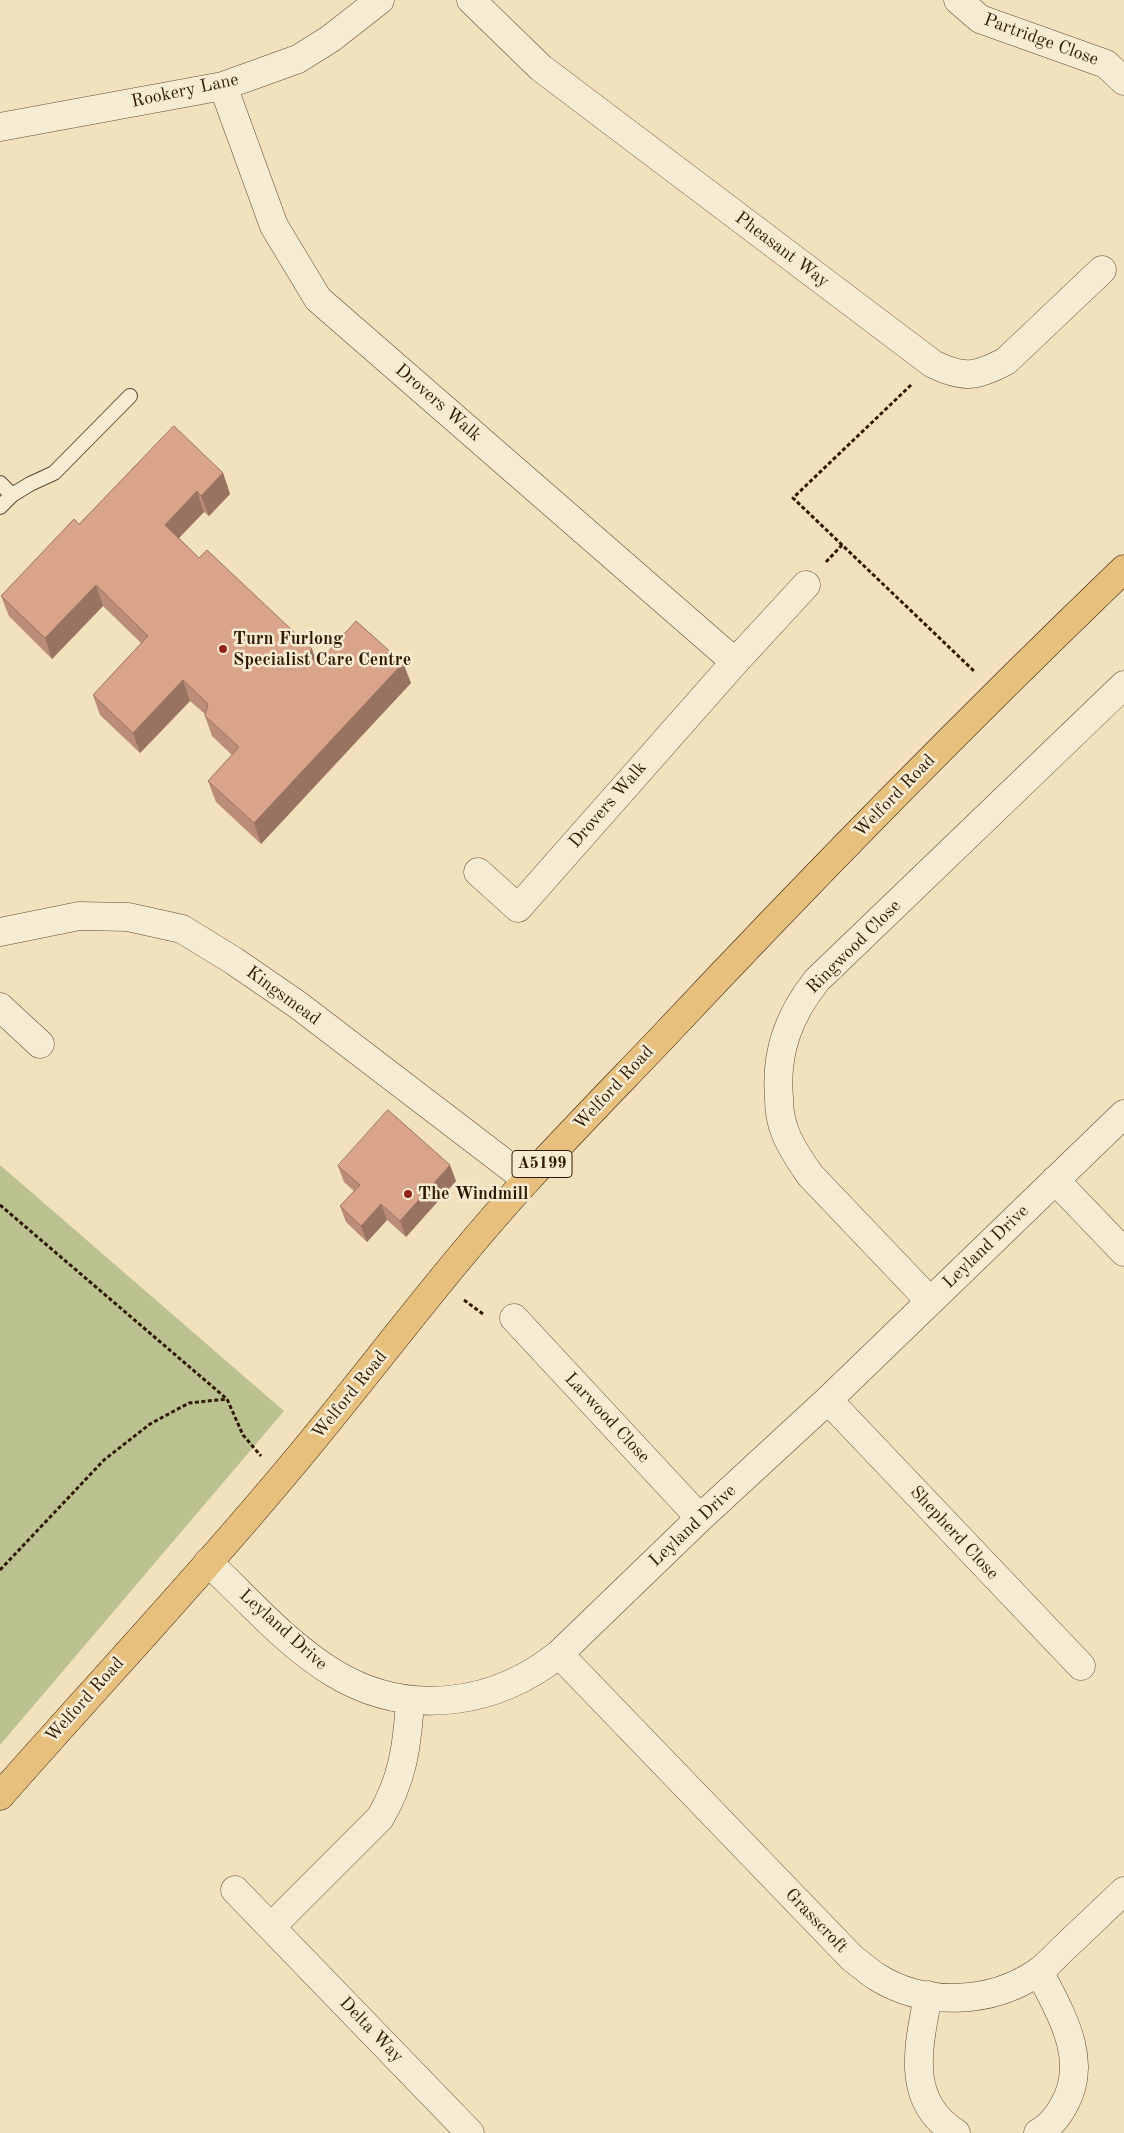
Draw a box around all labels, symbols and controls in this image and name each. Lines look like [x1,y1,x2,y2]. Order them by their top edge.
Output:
street label: Partridge Close [981,9,1101,71]
street label: Rookery Lane [129,69,241,113]
street label: Pheasant Way [730,207,834,293]
street label: Drovers Walk [390,360,486,446]
place label: Turn Furlong Specialist Care Centre [233,628,411,670]
marker: Turn Furlong Specialist Care Centre [217,643,229,655]
street label: Welford Road [850,750,940,842]
street label: Drovers Walk [565,757,651,853]
street label: Ringwood Close [802,895,906,999]
street label: Kingsmead [242,962,324,1030]
street label: Welford Road [569,1041,659,1135]
road number: A5199 [512,1150,572,1178]
place label: The Windmill [418,1183,529,1205]
marker: The Windmill [402,1188,414,1200]
street label: Leyland Drive [939,1201,1033,1293]
street label: Welford Road [308,1346,392,1444]
street label: Larwood Close [560,1368,654,1468]
street label: Leyland Drive [645,1480,741,1572]
street label: Shepherd Close [905,1482,1003,1584]
street label: Leyland Drive [235,1585,331,1675]
street label: Welford Road [41,1653,129,1747]
street label: Grasscroft [780,1884,852,1958]
street label: Delta Way [334,1993,408,2067]

